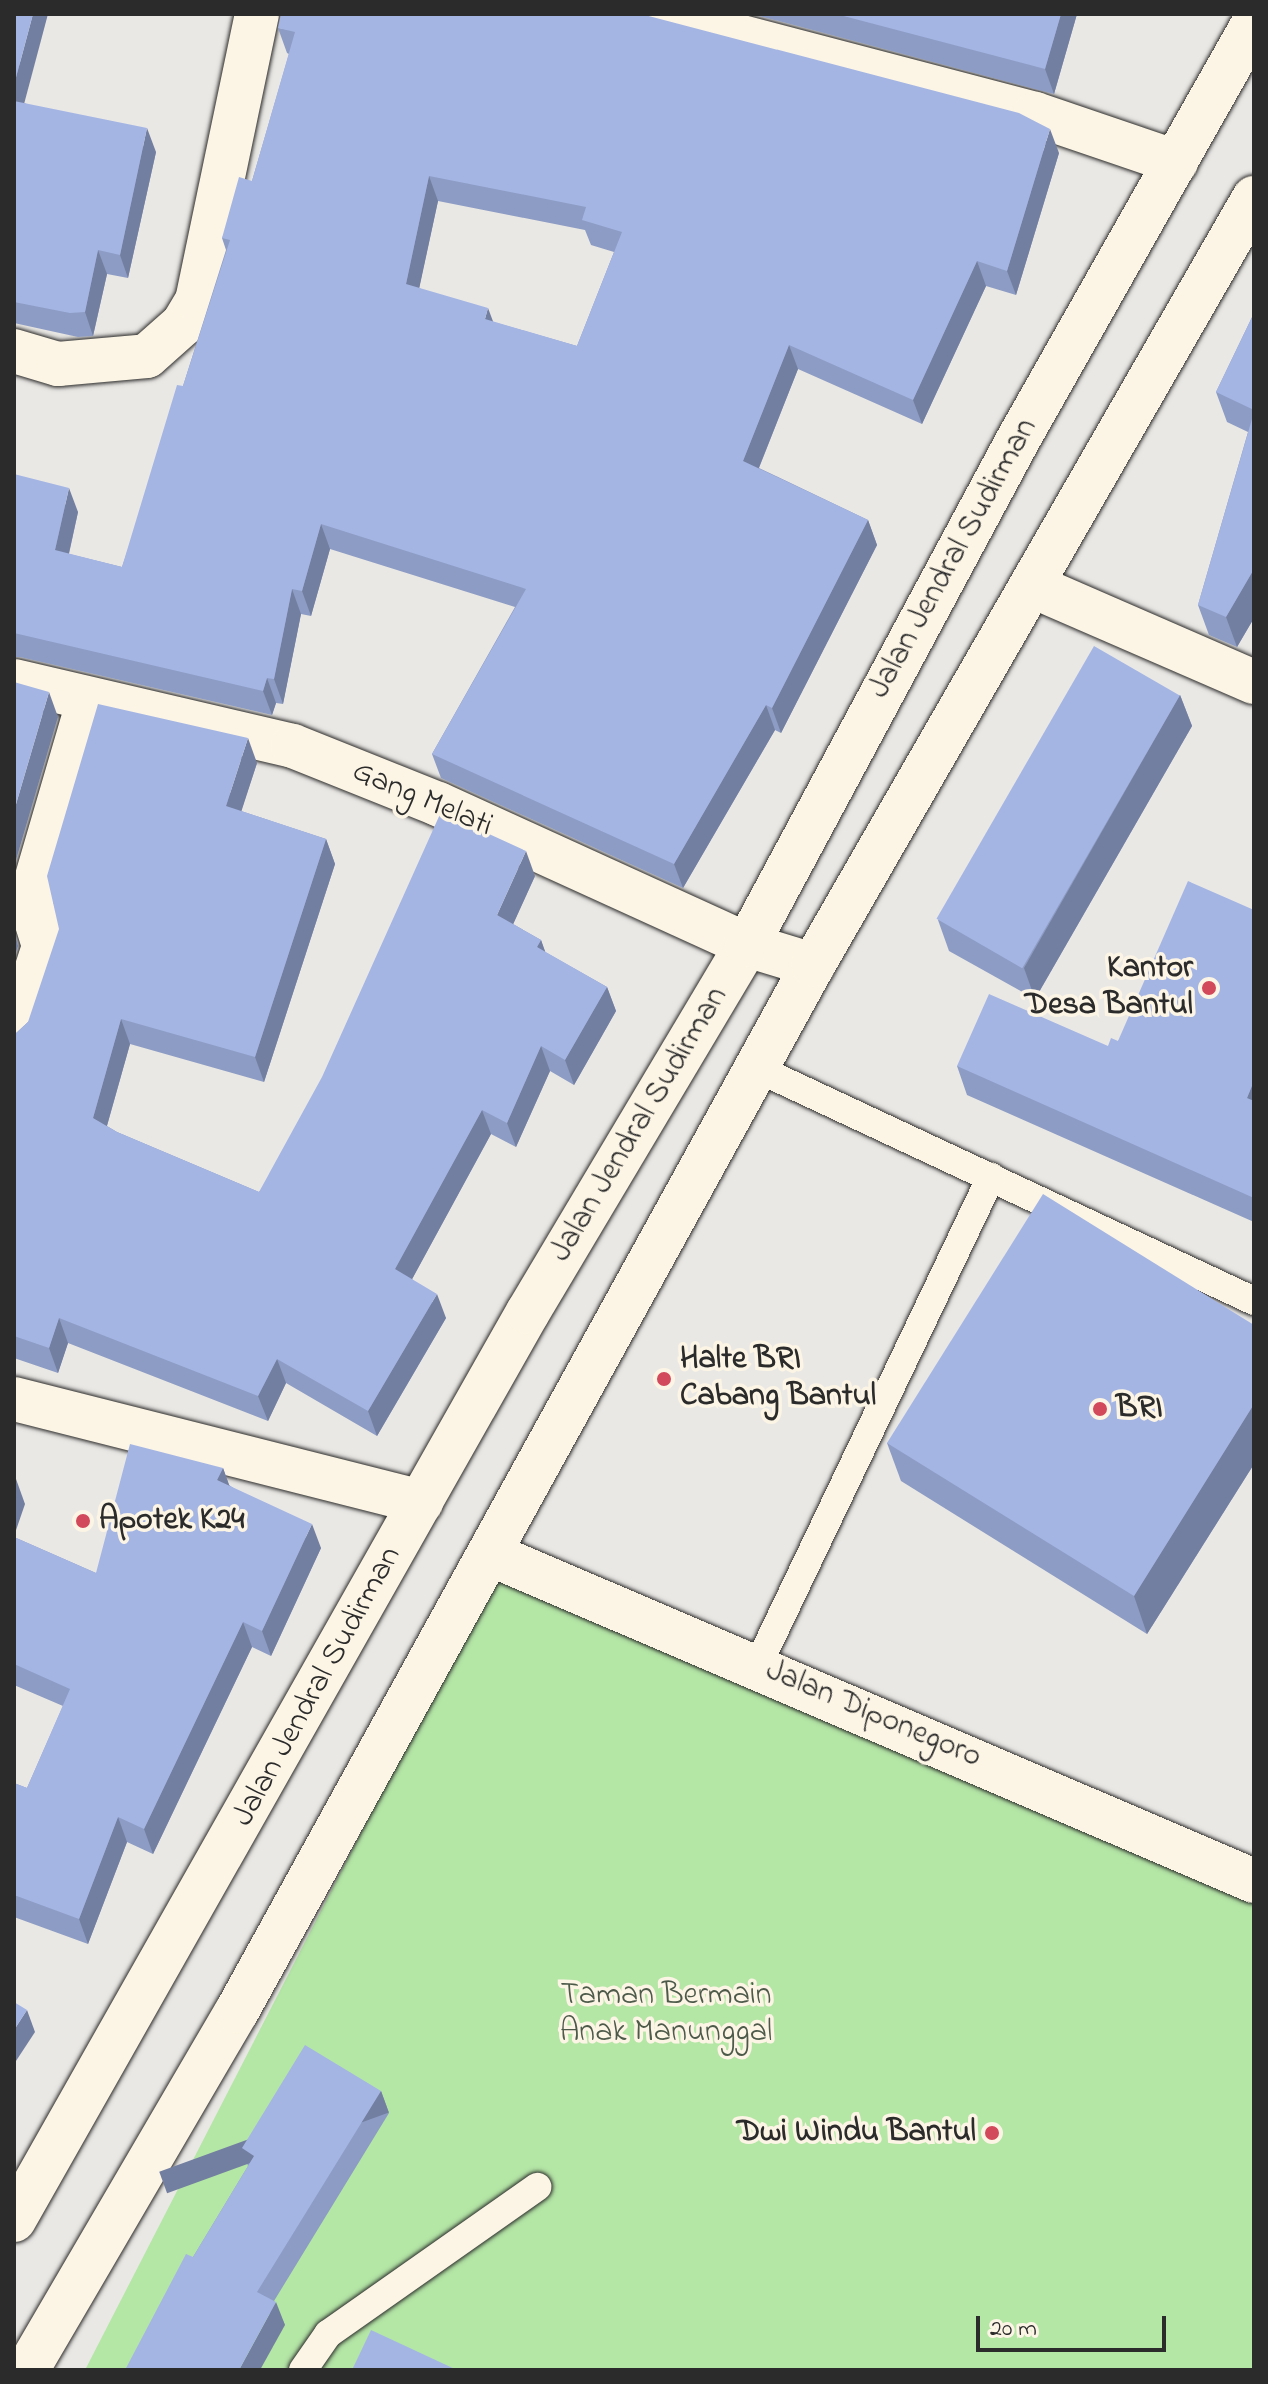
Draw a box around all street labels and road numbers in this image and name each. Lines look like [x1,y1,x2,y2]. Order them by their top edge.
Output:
street label: Jalan Jendral Sudirman [861,412,1047,706]
street label: Gang Melati [346,753,498,847]
street label: Jalan Jendral Sudirman [543,981,737,1269]
street label: Jalan Jendral Sudirman [225,1540,411,1834]
street label: Jalan Diponegoro [759,1652,987,1778]

